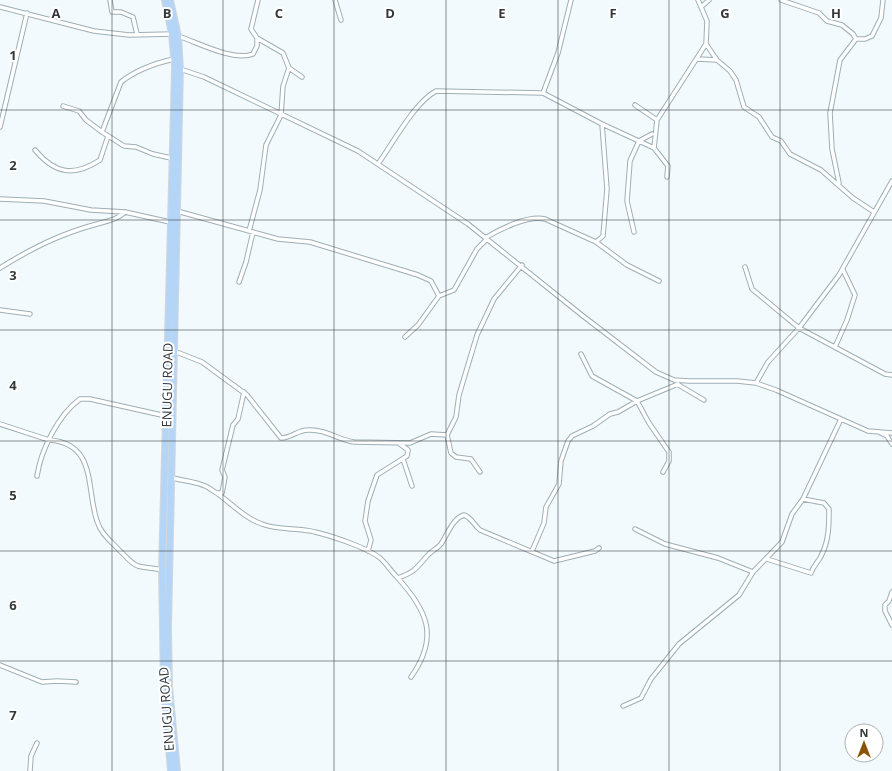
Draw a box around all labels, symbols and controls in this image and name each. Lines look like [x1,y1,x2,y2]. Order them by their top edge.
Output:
text: A [52,4,61,22]
text: B [163,4,172,22]
text: C [275,4,283,22]
text: D [385,4,395,22]
text: E [498,4,506,22]
text: F [609,4,617,22]
text: G [720,4,730,22]
text: H [831,4,841,22]
text: 1 [9,46,17,64]
text: 2 [9,156,17,174]
text: 3 [9,266,17,284]
street label: ENUGU ROAD [157,343,177,427]
text: 4 [9,376,17,394]
text: 5 [9,486,17,504]
text: 6 [9,596,17,614]
street label: ENUGU ROAD [154,666,178,752]
text: 7 [9,706,17,724]
north arrow [844,723,884,763]
text: N [860,725,868,740]

